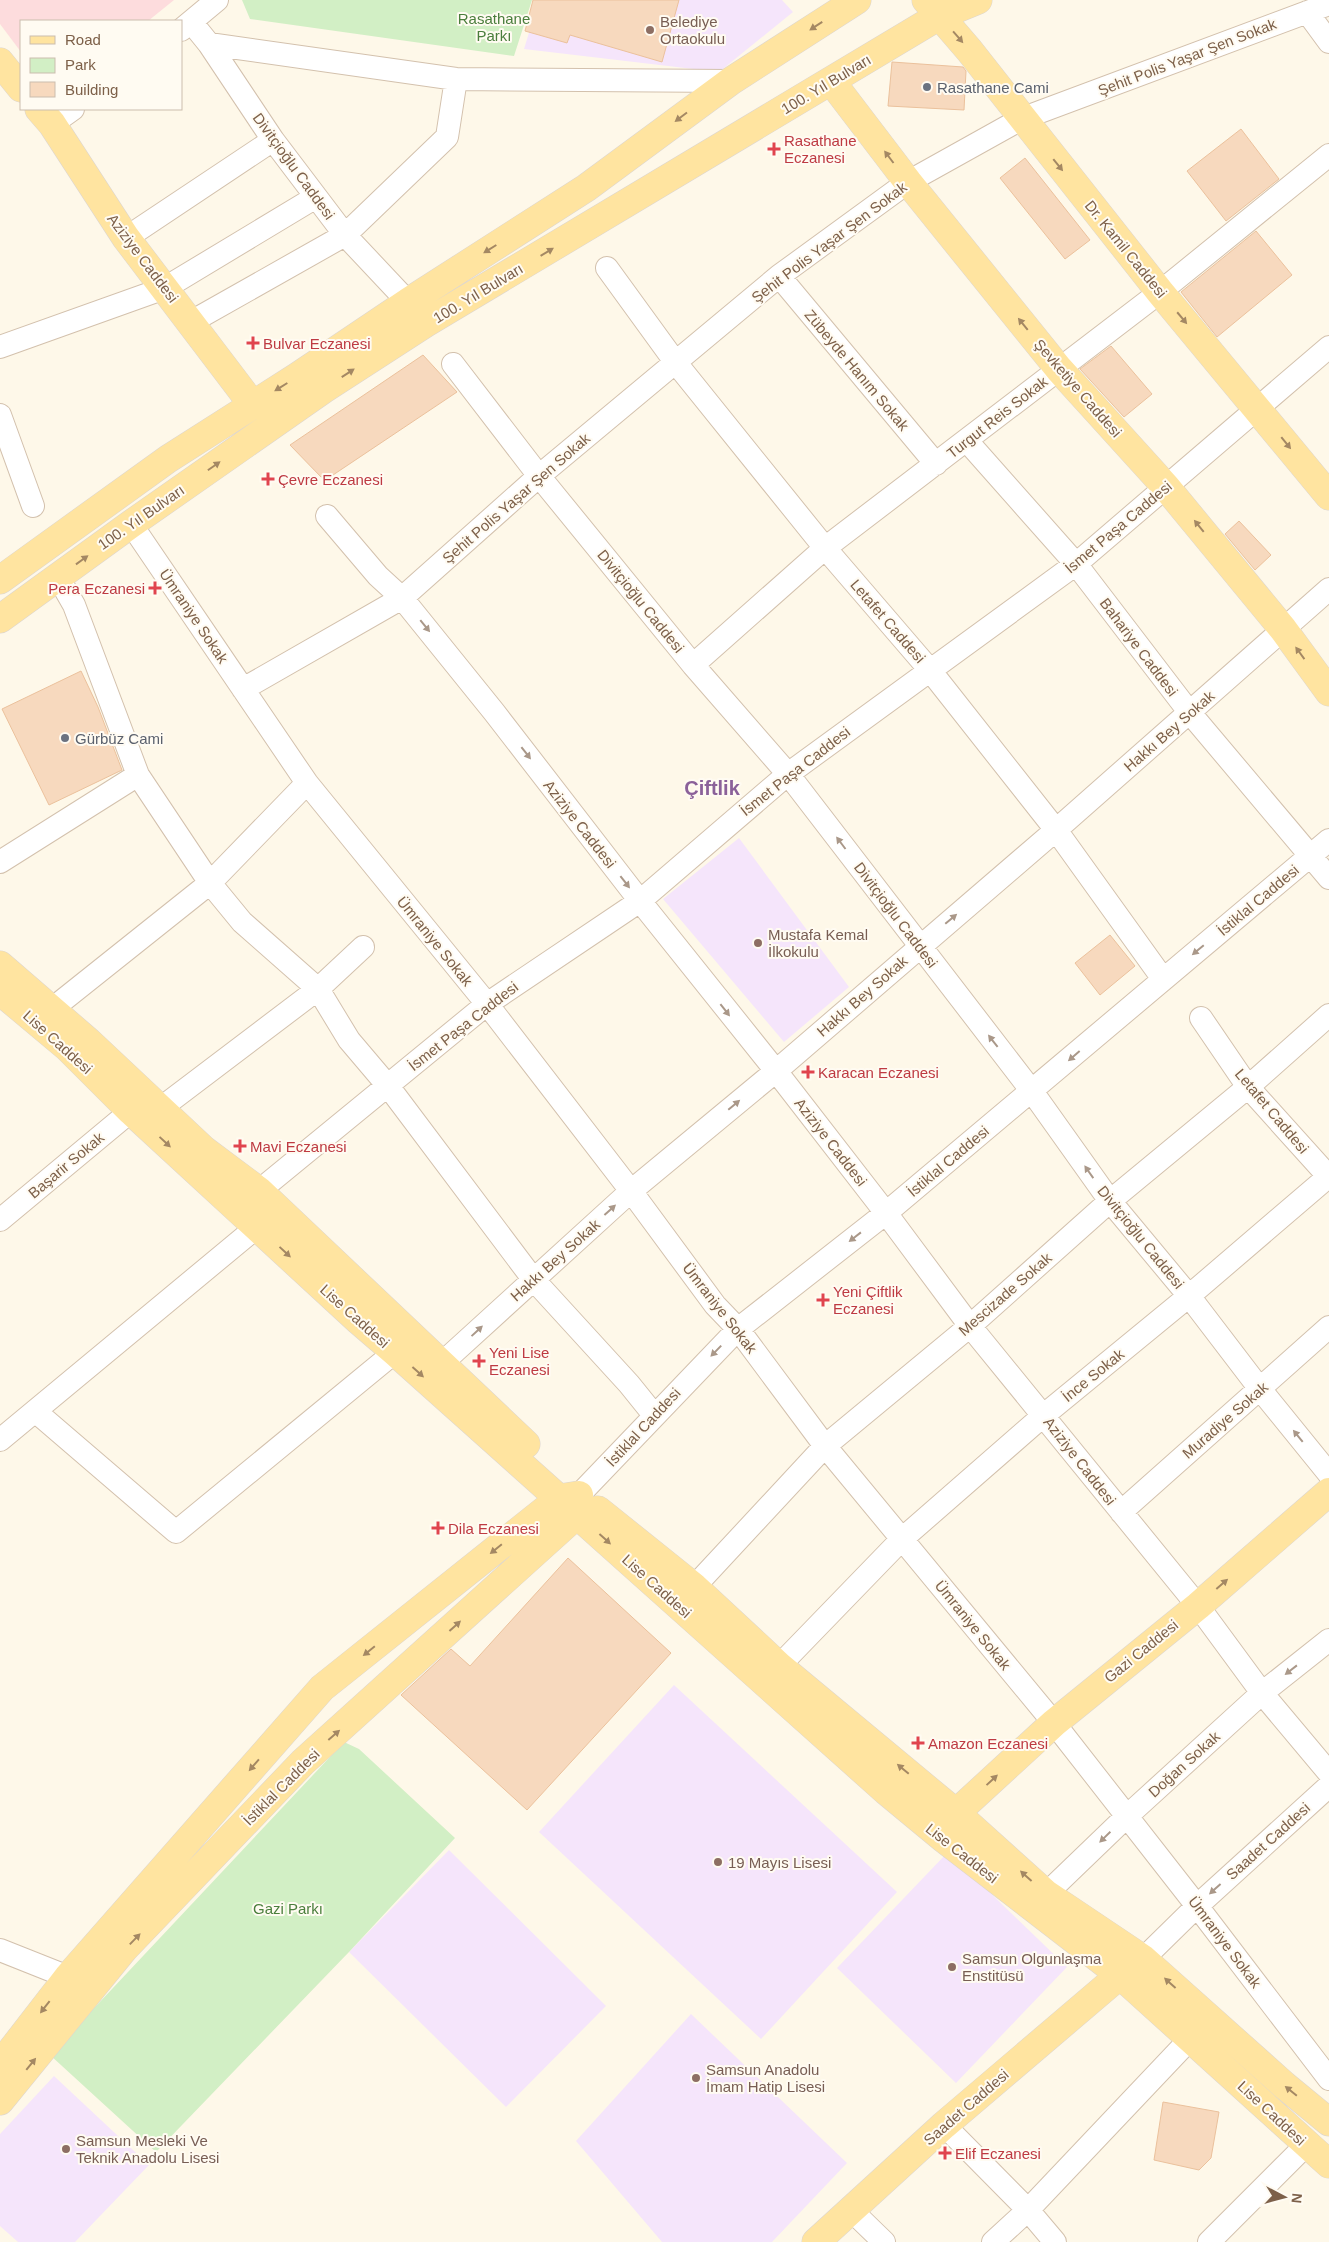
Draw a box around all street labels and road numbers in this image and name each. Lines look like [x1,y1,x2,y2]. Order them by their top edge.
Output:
street label: Şehit Polis Yaşar Şen Sokak [1095,15,1279,99]
street label: 100. Yıl Bulvarı [778,51,874,117]
street label: Divitçioğlu Caddesi [250,109,338,223]
street label: Şehit Polis Yaşar Şen Sokak [748,178,910,306]
street label: Dr. Kamil Caddesi [1082,197,1170,301]
street label: Aziziye Caddesi [104,210,182,306]
street label: 100. Yıl Bulvarı [430,260,526,326]
street label: Zübeyde Hanım Sokak [801,306,913,434]
street label: Şevketiye Caddesi [1031,336,1125,440]
street label: Turgut Reis Sokak [943,372,1051,462]
street label: Şehit Polis Yaşar Şen Sokak [439,429,593,567]
street label: İsmet Paşa Caddesi [1061,477,1175,577]
street label: 100. Yıl Bulvarı [95,481,187,553]
street label: Divitçioğlu Caddesi [594,546,688,656]
street label: Ümraniye Sokak [156,566,232,667]
street label: Letafet Caddesi [847,576,929,666]
street label: Bahariye Caddesi [1097,595,1181,699]
street label: Hakkı Bey Sokak [1120,687,1218,775]
street label: İsmet Paşa Caddesi [737,723,853,819]
street label: Aziziye Caddesi [540,777,620,871]
street label: Divitçioğlu Caddesi [851,859,941,971]
street label: İstiklal Caddesi [1214,861,1302,939]
street label: Ümraniye Sokak [394,893,477,989]
street label: Hakkı Bey Sokak [813,952,911,1040]
street label: İsmet Paşa Caddesi [405,978,521,1074]
street label: Lise Caddesi [20,1007,96,1077]
street label: Letafet Caddesi [1232,1065,1312,1157]
street label: Aziziye Caddesi [791,1095,871,1189]
street label: İstiklal Caddesi [904,1122,992,1200]
street label: Başarir Sokak [25,1128,108,1202]
street label: Divitçioğlu Caddesi [1094,1182,1188,1292]
street label: Hakkı Bey Sokak [507,1215,603,1305]
street label: Mescizade Sokak [955,1249,1055,1339]
street label: Ümraniye Sokak [679,1259,761,1357]
street label: Lise Caddesi [317,1281,393,1351]
street label: İnce Sokak [1059,1345,1128,1405]
street label: Muradiye Sokak [1179,1378,1272,1462]
street label: İstiklal Caddesi [602,1384,684,1470]
street label: Aziziye Caddesi [1040,1414,1120,1508]
street label: Lise Caddesi [619,1551,695,1621]
street label: Ümraniye Sokak [932,1577,1015,1673]
street label: Gazi Caddesi [1101,1616,1181,1686]
street label: Doğan Sokak [1145,1727,1224,1800]
street label: İstiklal Caddesi [239,1745,323,1829]
street label: Saadet Caddesi [1223,1799,1313,1883]
street label: Lise Caddesi [923,1820,1001,1886]
street label: Ümraniye Sokak [1185,1893,1265,1991]
street label: Saadet Caddesi [920,2066,1012,2148]
street label: Lise Caddesi [1234,2077,1310,2149]

